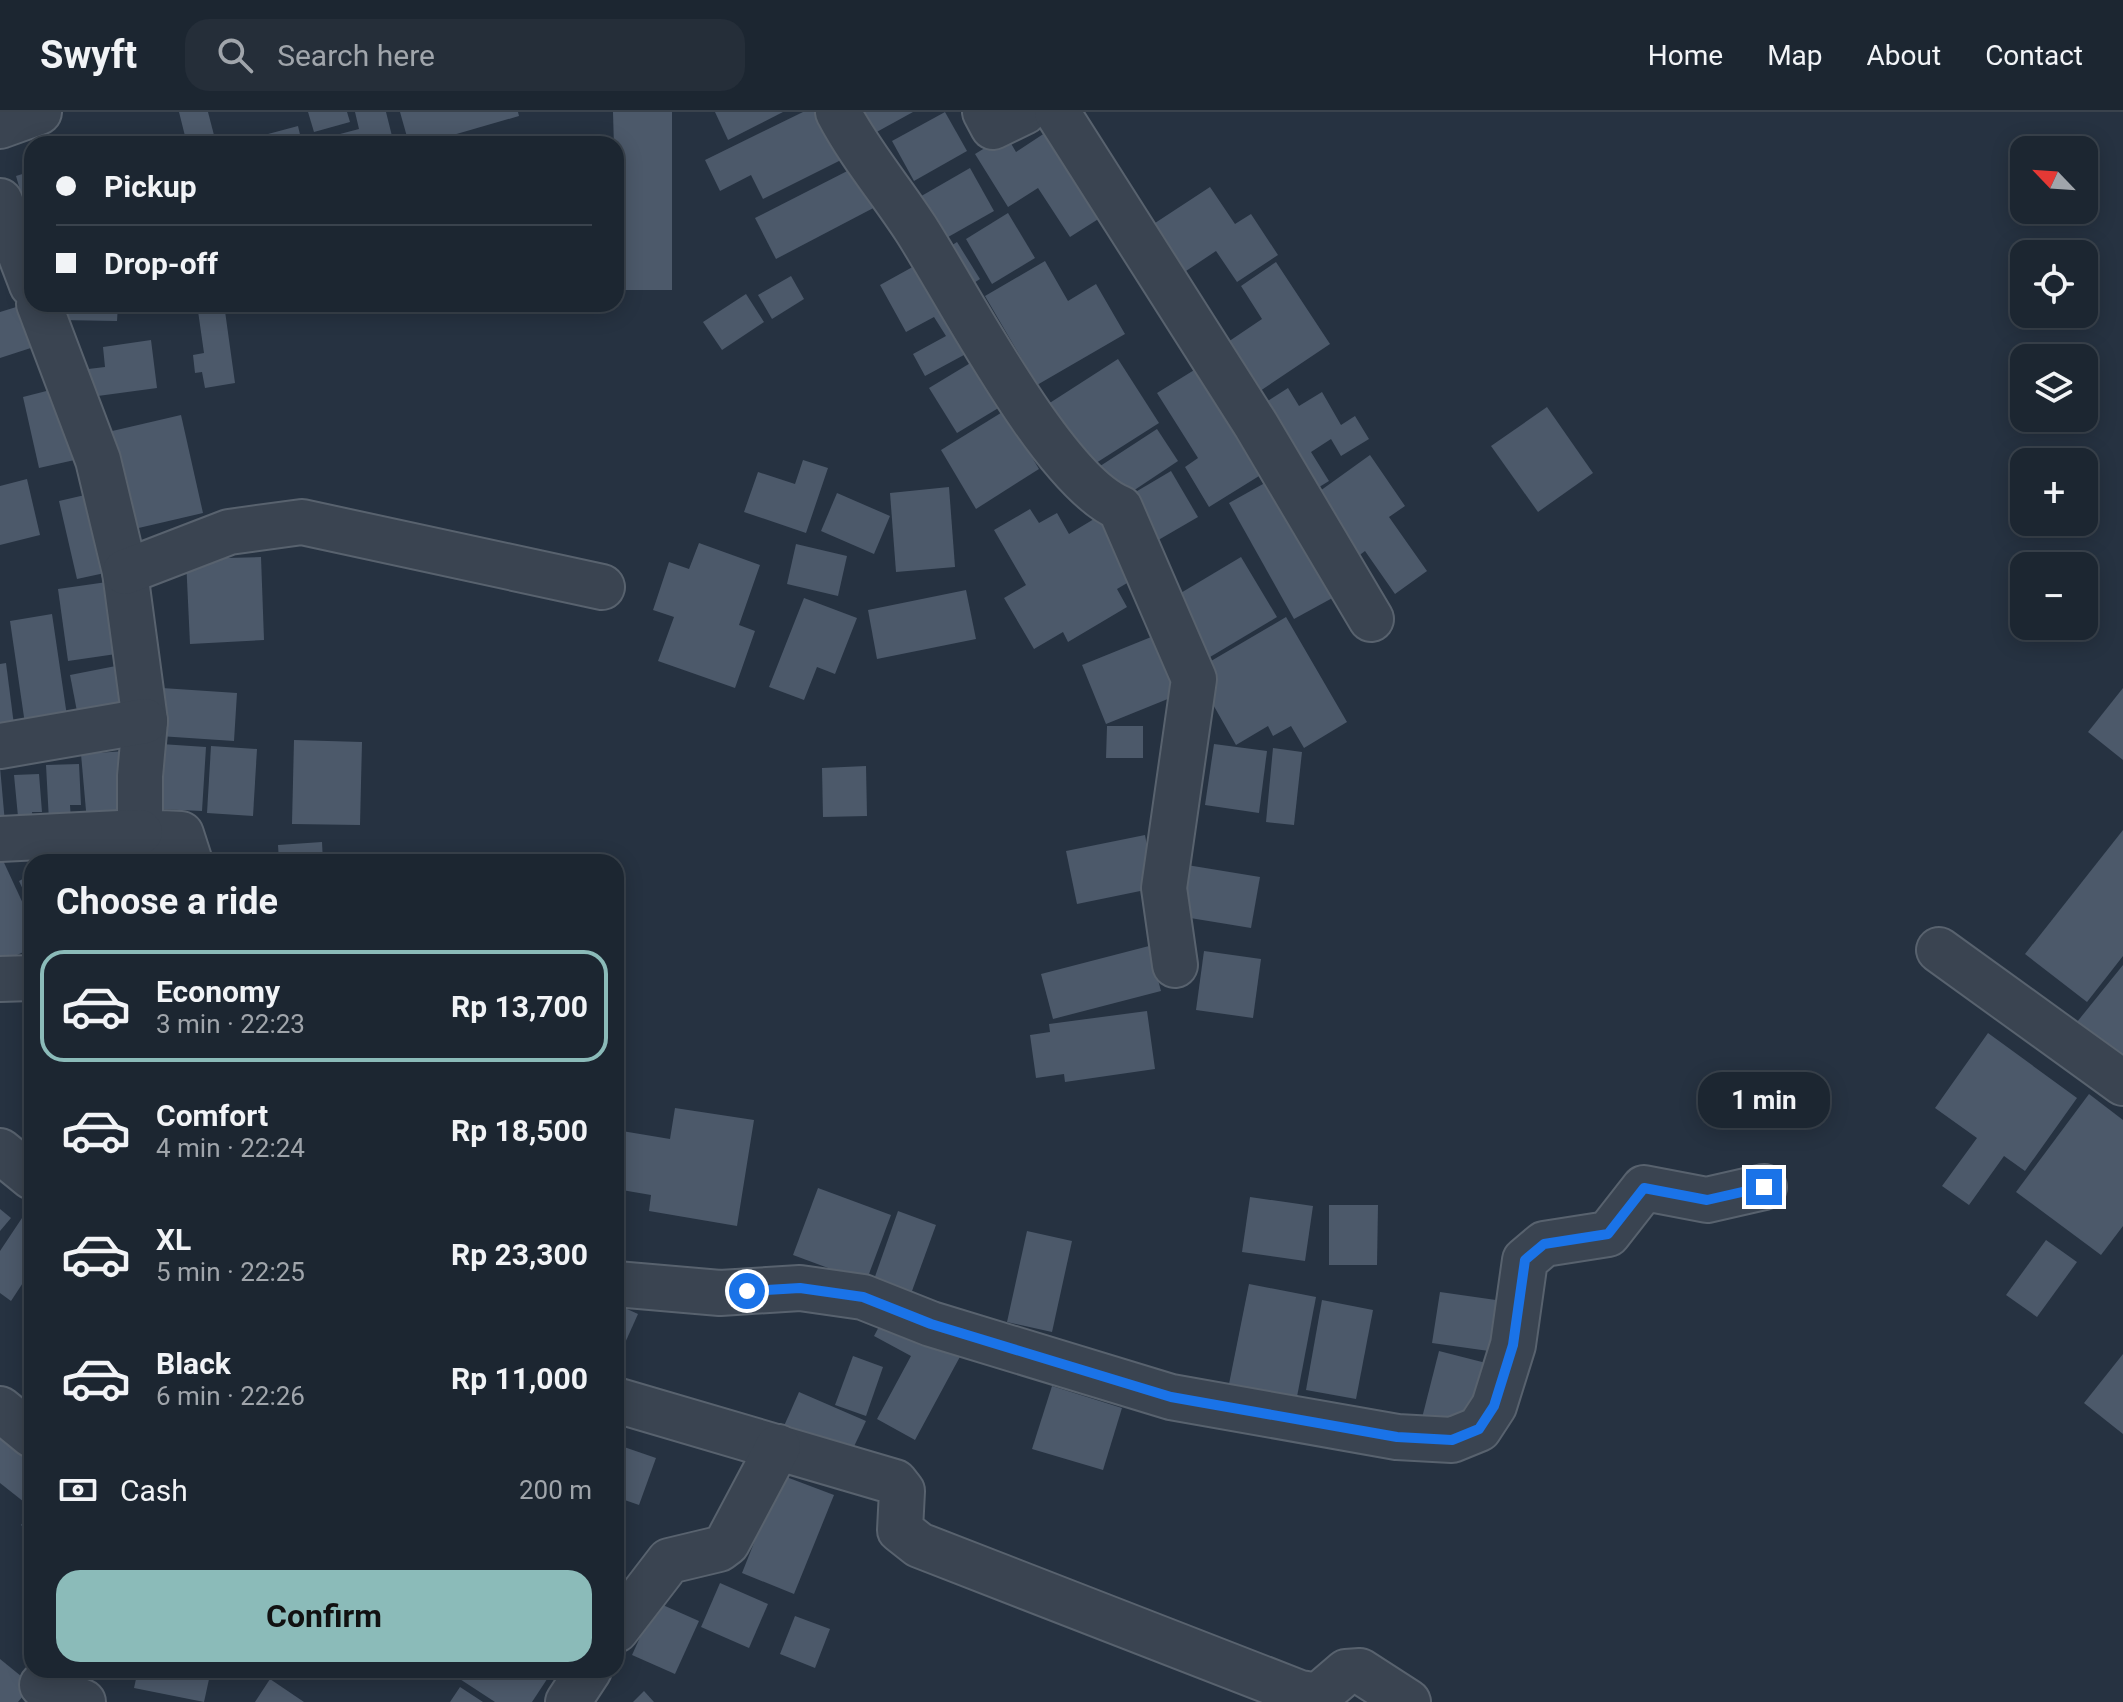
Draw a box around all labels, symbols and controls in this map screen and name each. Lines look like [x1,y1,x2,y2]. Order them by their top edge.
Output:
search box [185,19,745,91]
text: Swyft [40,33,137,77]
icon: search [213,33,257,77]
text: Search here [277,38,435,73]
text: Home [1648,39,1723,72]
text: Map [1767,39,1823,72]
text: About [1867,39,1941,72]
text: Contact [1985,39,2083,72]
north arrow [2010,136,2098,224]
map controls [2010,136,2098,640]
text: Pickup [104,169,197,204]
button: locate [2010,240,2098,328]
text: Drop-off [104,246,218,281]
button: layers [2010,344,2098,432]
button: + [2010,448,2098,536]
button: − [2010,552,2098,640]
text: Choose a ride [56,881,278,923]
icon: car [60,970,132,1042]
text: Economy [156,974,280,1009]
text: Rp 13,700 [451,989,588,1024]
text: 3 min · 22:23 [156,1009,305,1039]
callout: 1 min [1698,1071,1830,1127]
text: 1 min [1731,1085,1797,1115]
icon: car [60,1094,132,1166]
text: Comfort [156,1098,268,1133]
text: Rp 18,500 [451,1113,588,1148]
text: 4 min · 22:24 [156,1133,305,1163]
route end [1746,1169,1782,1205]
icon: car [60,1218,132,1290]
text: XL [156,1222,191,1257]
text: Rp 23,300 [451,1237,588,1272]
text: 5 min · 22:25 [156,1257,305,1287]
route start [729,1273,765,1309]
icon: car [60,1342,132,1414]
text: Black [156,1346,231,1381]
text: Rp 11,000 [451,1361,588,1396]
text: 6 min · 22:26 [156,1381,305,1411]
icon: cash [56,1468,100,1512]
text: Cash [120,1473,188,1508]
text: 200 m [519,1475,592,1505]
button: Confirm [56,1570,592,1662]

